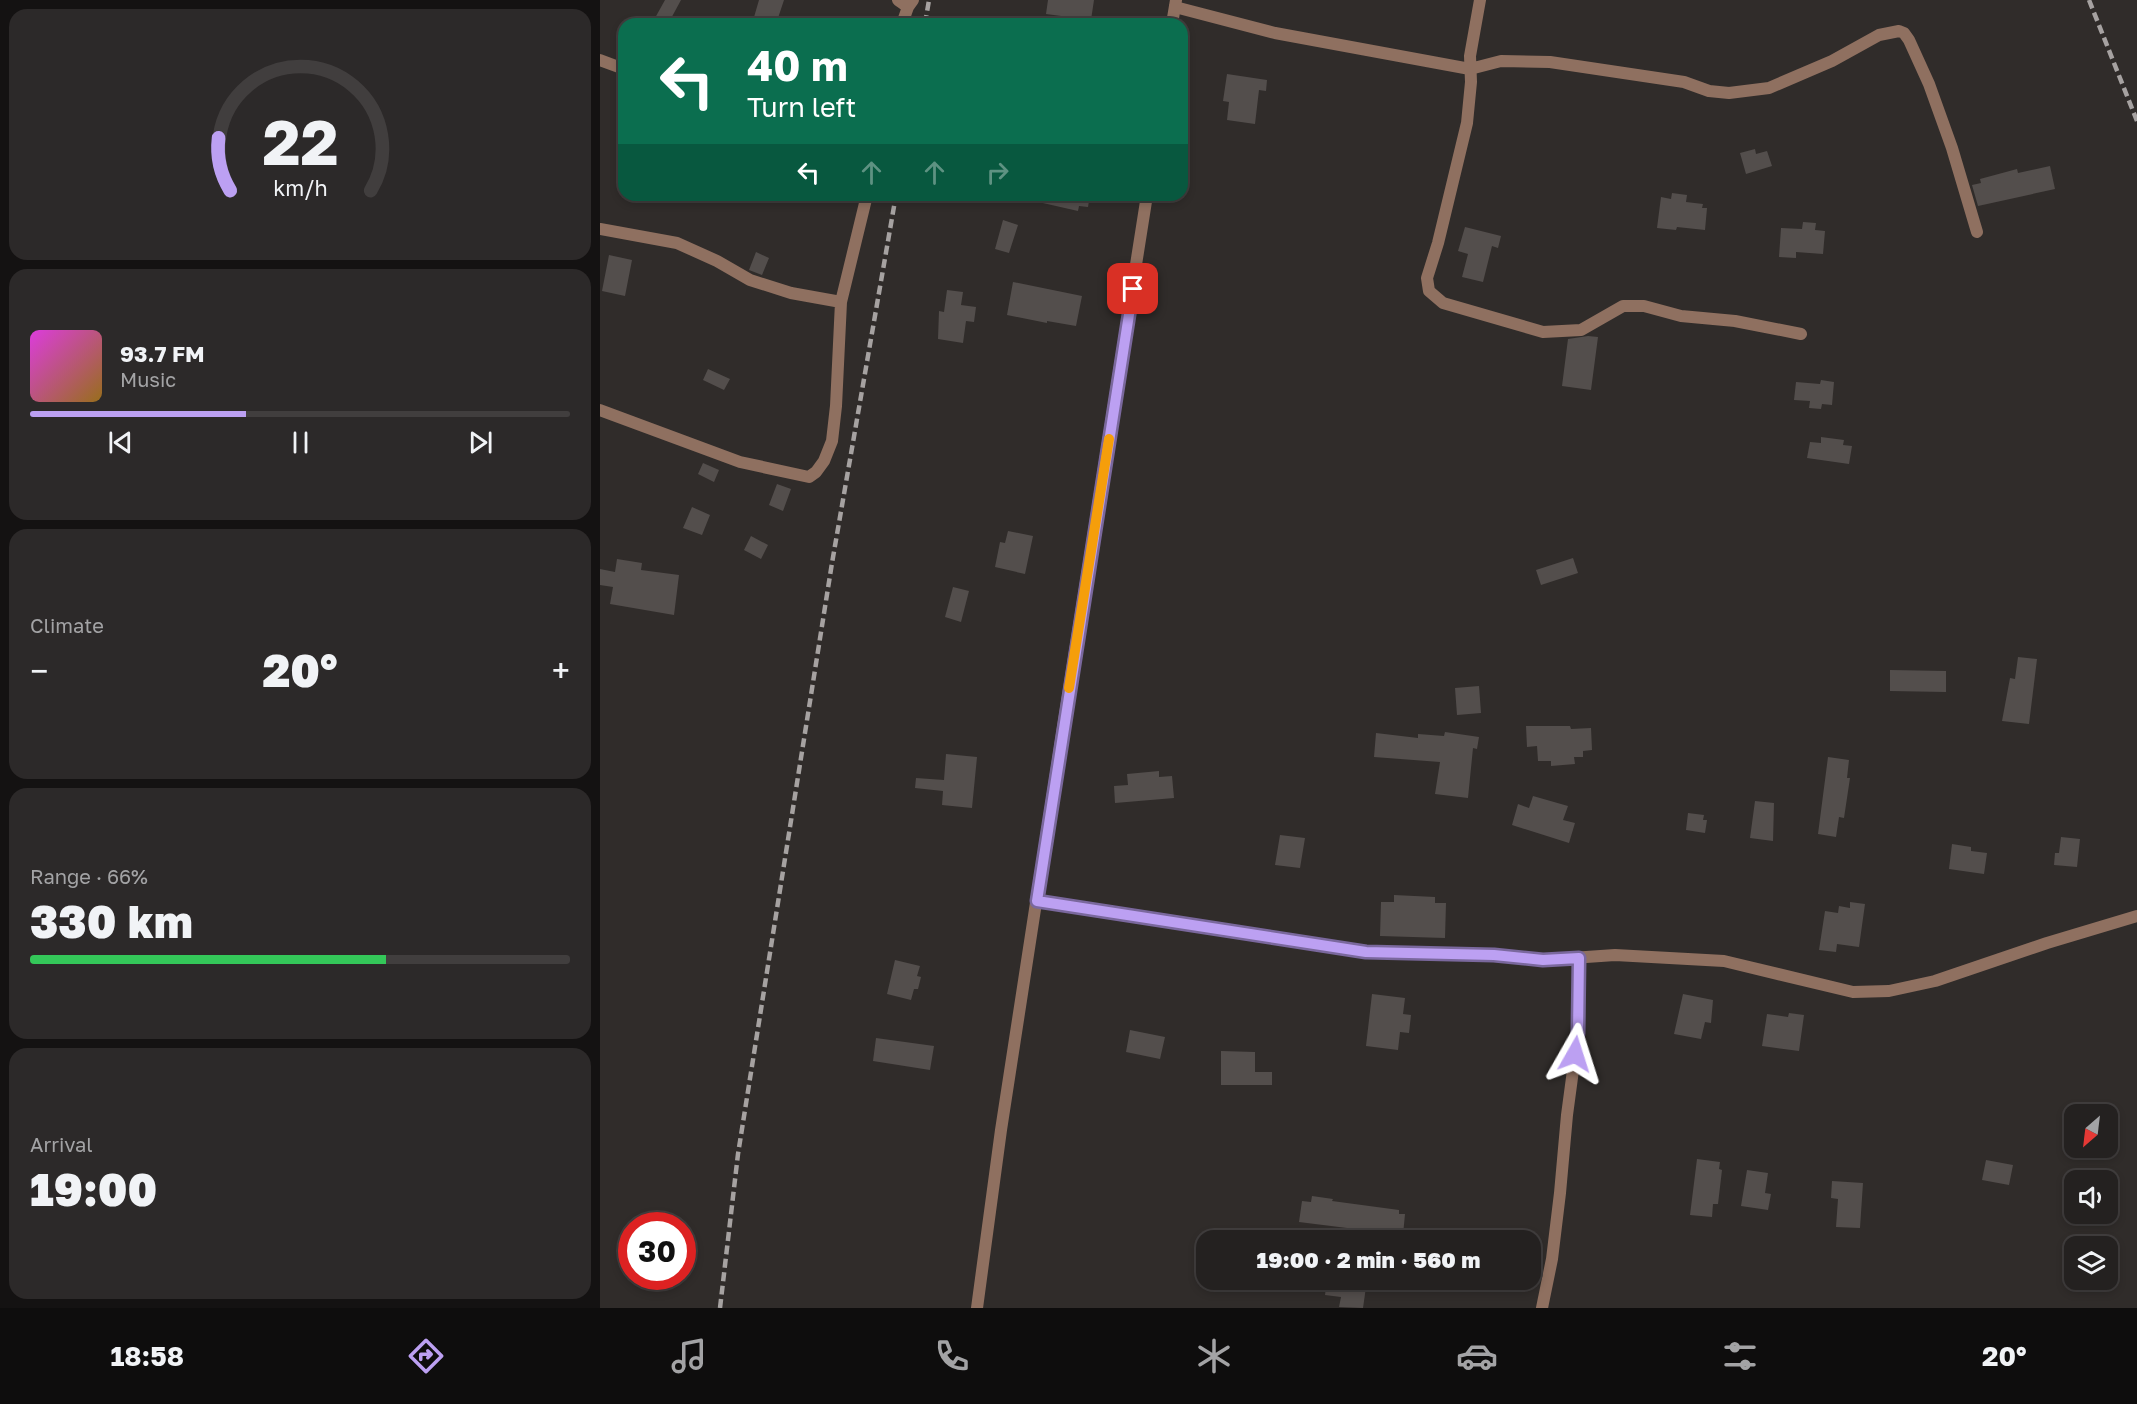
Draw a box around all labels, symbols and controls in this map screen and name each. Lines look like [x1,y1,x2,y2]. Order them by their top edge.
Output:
text: 40 m [747,40,848,90]
icon: left [648,42,726,120]
text: Turn left [747,91,856,123]
text: 22 [262,105,338,180]
icon: left [792,156,825,189]
icon: ahead [855,156,888,189]
icon: ahead [918,156,951,189]
icon: right [981,156,1014,189]
text: km/h [273,176,327,202]
pin [1107,263,1158,314]
icon: arrive [1116,272,1149,305]
text: 93.7 FM [120,340,205,367]
text: Music [120,367,176,391]
icon: previous [104,426,137,459]
icon: pause [284,426,317,459]
icon: next [464,426,497,459]
text: Climate [30,613,104,637]
text: 20° [262,643,338,697]
text: − [30,651,48,690]
text: + [552,651,570,690]
text: Range · 66% [30,864,148,888]
text: 330 km [30,894,193,948]
position arrow [1543,1022,1607,1086]
north arrow [2064,1104,2118,1158]
map controls [2064,1104,2118,1290]
text: Arrival [30,1132,93,1156]
text: 19:00 [30,1162,157,1216]
button: sound [2064,1170,2118,1224]
speed limit sign: 30 [618,1212,696,1290]
button: layers [2064,1236,2118,1290]
text: 19:00 · 2 min · 560 m [1257,1246,1480,1273]
icon: directions [405,1335,447,1377]
icon: music [668,1335,710,1377]
icon: phone [931,1335,973,1377]
icon: climate [1193,1335,1235,1377]
icon: car [1456,1335,1498,1377]
icon: filters [1719,1335,1761,1377]
text: 18:58 [110,1340,184,1372]
text: 20° [1982,1340,2026,1372]

